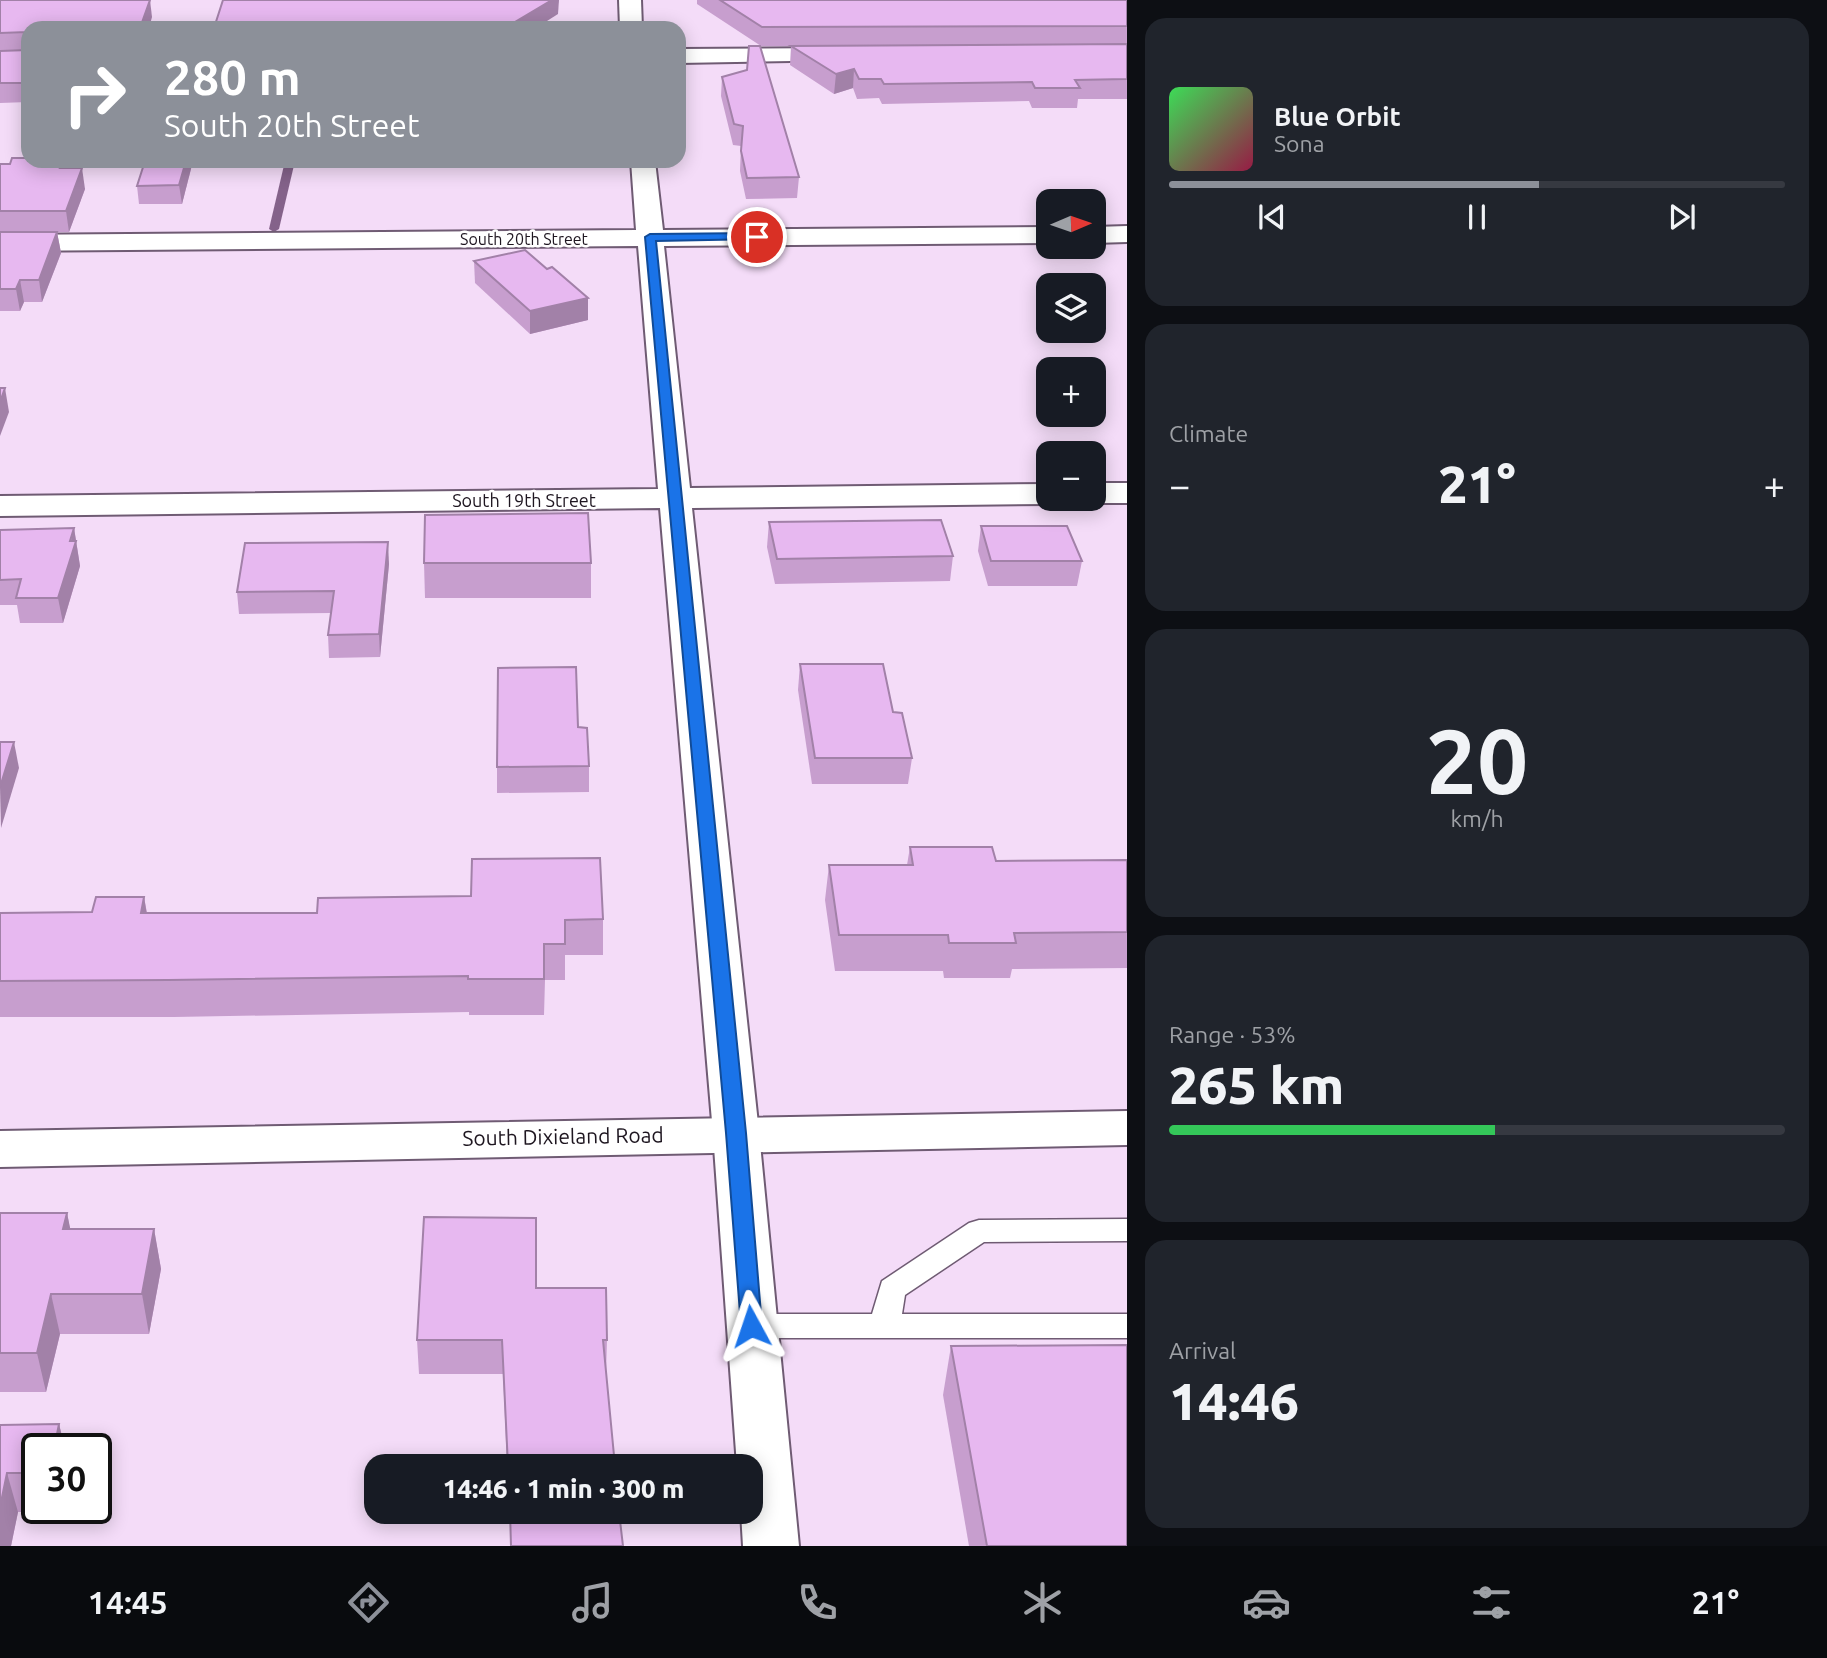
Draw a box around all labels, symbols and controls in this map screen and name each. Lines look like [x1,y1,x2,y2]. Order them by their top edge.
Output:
icon: right [49,49,140,140]
text: 280 m [164,49,301,104]
text: Blue Orbit [1274,102,1401,131]
text: South 20th Street [164,107,420,143]
text: Sona [1274,131,1324,156]
north arrow [1036,189,1106,259]
map controls [1036,189,1106,511]
icon: previous [1253,198,1291,236]
icon: pause [1458,198,1496,236]
icon: next [1663,198,1701,236]
pin [727,207,787,267]
icon: arrive [738,218,776,256]
street label: South 20th Street [460,230,589,248]
button: layers [1036,273,1106,343]
button: + [1036,357,1106,427]
text: Climate [1169,421,1248,446]
button: − [1036,441,1106,511]
text: 21° [1438,455,1516,513]
text: − [1169,464,1190,506]
text: + [1764,464,1785,506]
street label: South 19th Street [452,490,596,510]
text: 20 [1426,709,1528,811]
text: km/h [1450,806,1504,831]
text: Range · 53% [1169,1022,1296,1047]
text: 265 km [1169,1056,1344,1114]
street label: South Dixieland Road [462,1122,664,1150]
position arrow [714,1289,788,1363]
text: Arrival [1169,1338,1236,1363]
text: 14:46 [1169,1372,1299,1430]
speed limit sign: 30 [21,1433,112,1524]
text: 14:46 · 1 min · 300 m [443,1474,684,1503]
icon: directions [344,1578,393,1627]
icon: music [568,1578,617,1627]
icon: phone [793,1578,842,1627]
icon: climate [1018,1578,1067,1627]
icon: car [1242,1578,1291,1627]
icon: filters [1467,1578,1516,1627]
text: 14:45 [88,1584,168,1620]
text: 21° [1692,1584,1739,1620]

